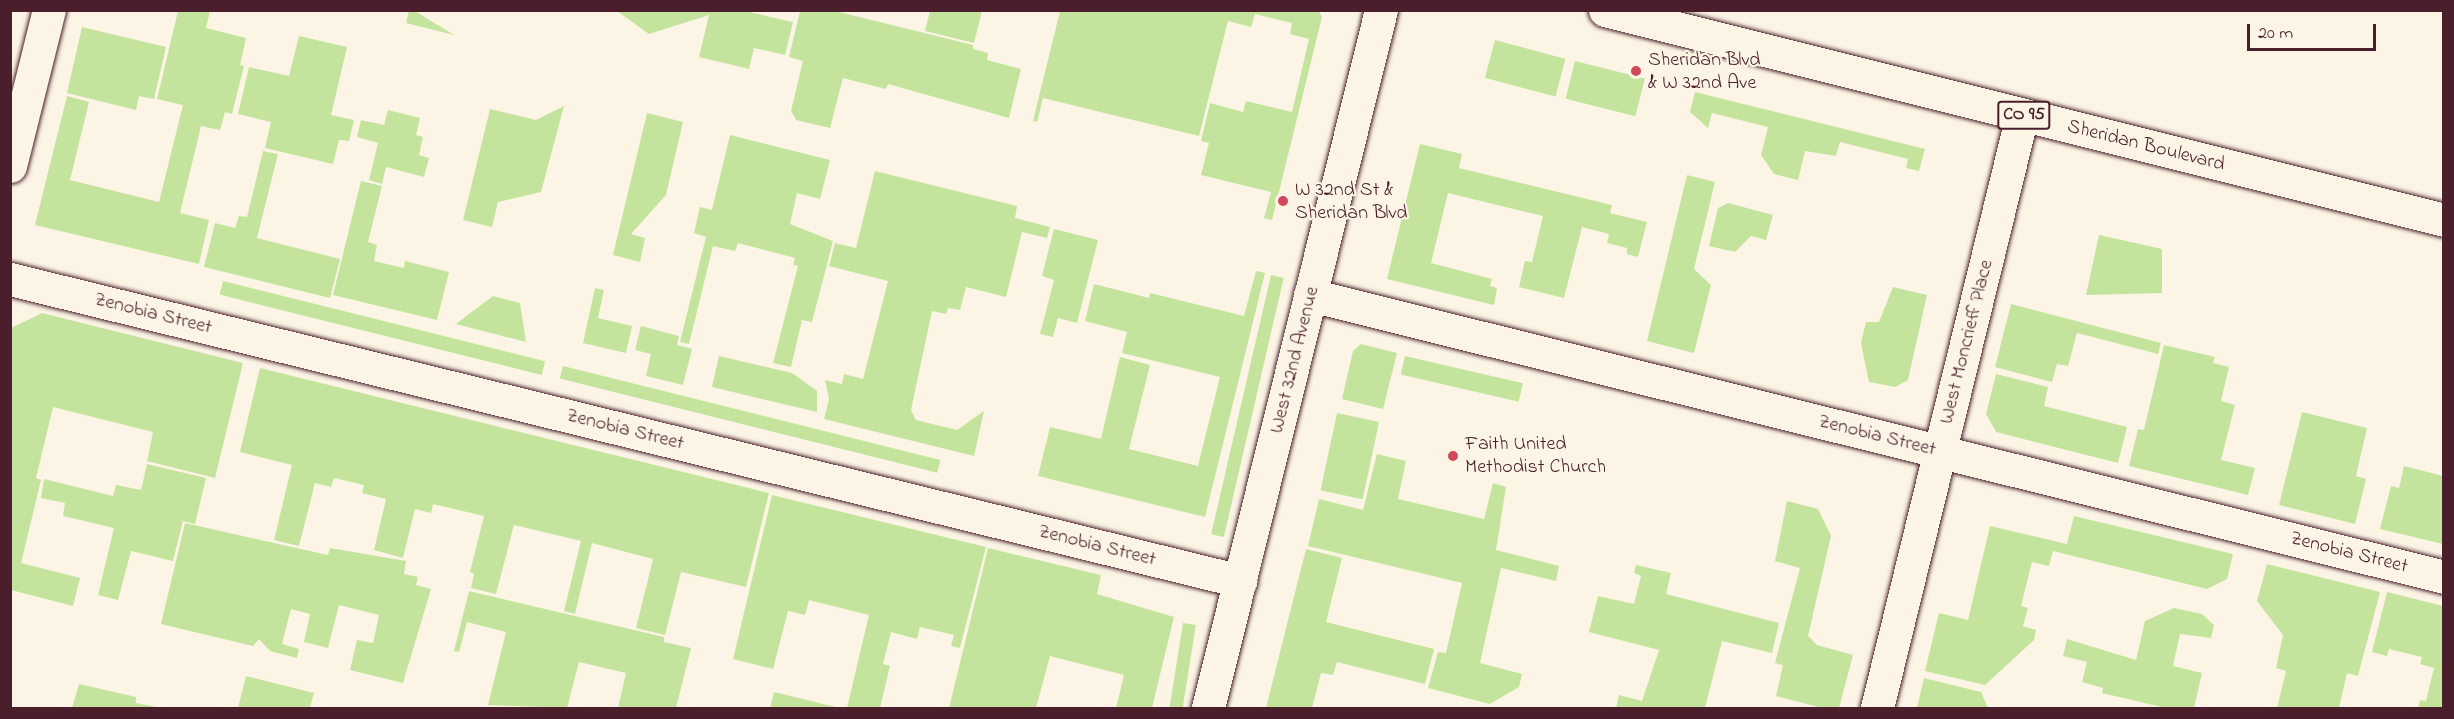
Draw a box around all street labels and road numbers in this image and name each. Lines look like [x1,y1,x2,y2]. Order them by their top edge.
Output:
road number: CO 95 [1997,100,2051,130]
street label: Sheridan Boulevard [2065,115,2227,177]
street label: West Moncrieff Place [1935,258,1999,426]
street label: West 32nd Avenue [1265,284,1325,436]
street label: Zenobia Street [92,288,214,340]
street label: Zenobia Street [564,404,686,456]
street label: Zenobia Street [1816,410,1938,462]
street label: Zenobia Street [1036,520,1158,572]
street label: Zenobia Street [2288,527,2410,579]

